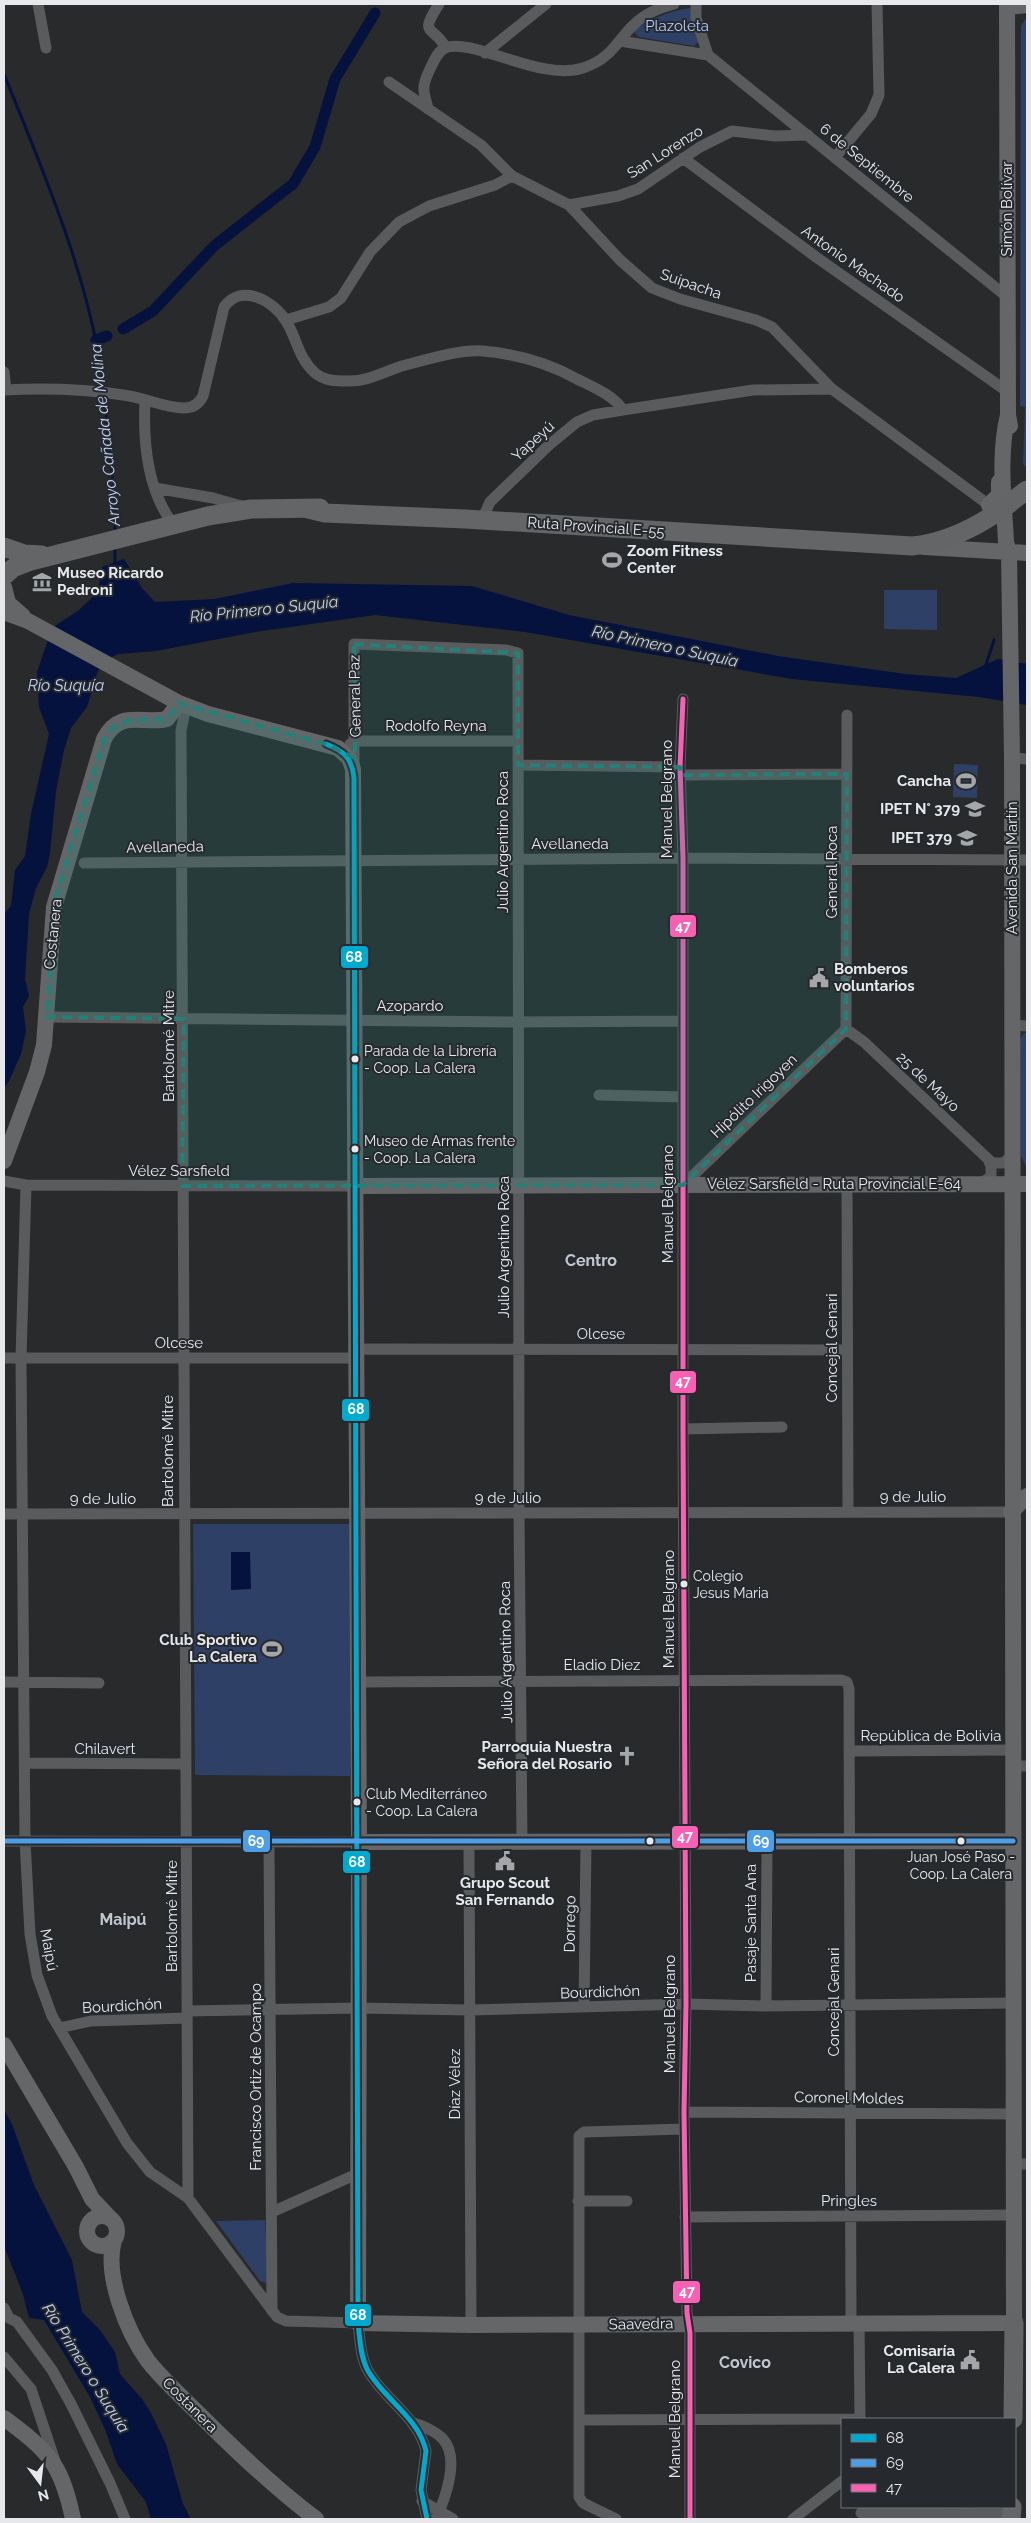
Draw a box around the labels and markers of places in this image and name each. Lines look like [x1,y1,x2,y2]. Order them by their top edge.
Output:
place label: Zoom Fitness Center [627,542,723,577]
sports icon: Zoom Fitness Center [601,549,623,571]
place label: Museo Ricardo Pedroni [57,564,164,599]
museum icon: Museo Ricardo Pedroni [31,571,53,593]
sports icon: Cancha [955,770,977,792]
place label: Cancha [897,772,951,790]
school or university icon: IPET N° 379 [964,798,986,820]
place label: IPET N° 379 [880,800,960,818]
school or university icon: IPET 379 [956,827,978,849]
place label: IPET 379 [891,829,952,847]
place label: Bomberos voluntarios [834,960,915,995]
public building icon: Bomberos voluntarios [808,967,830,989]
place label: Parada de la Librería - Coop. La Calera [364,1043,497,1076]
marker: Parada de la Librería - Coop. La Calera [350,1054,360,1064]
place label: Museo de Armas frente - Coop. La Calera [364,1133,515,1166]
marker: Museo de Armas frente - Coop. La Calera [350,1144,360,1154]
place label: Colegio Jesus Maria [693,1568,769,1601]
marker: Colegio Jesus Maria [679,1579,689,1589]
place label: Club Sportivo La Calera [159,1631,257,1666]
sports icon: Club Sportivo La Calera [261,1638,283,1660]
place label: Parroquia Nuestra Señora del Rosario [478,1738,612,1773]
church icon: Parroquia Nuestra Señora del Rosario [616,1745,638,1767]
place label: Club Mediterráneo - Coop. La Calera [366,1786,487,1819]
marker: Club Mediterráneo - Coop. La Calera [352,1797,362,1807]
unlabelled marker [645,1836,655,1846]
marker: Juan José Paso - Coop. La Calera [956,1836,966,1846]
place label: Juan José Paso - Coop. La Calera [907,1849,1015,1882]
public building icon: Grupo Scout San Fernando [494,1850,516,1872]
place label: Grupo Scout San Fernando [456,1874,554,1909]
place label: Comisaría La Calera [884,2342,955,2377]
public building icon: Comisaría La Calera [959,2349,981,2371]

